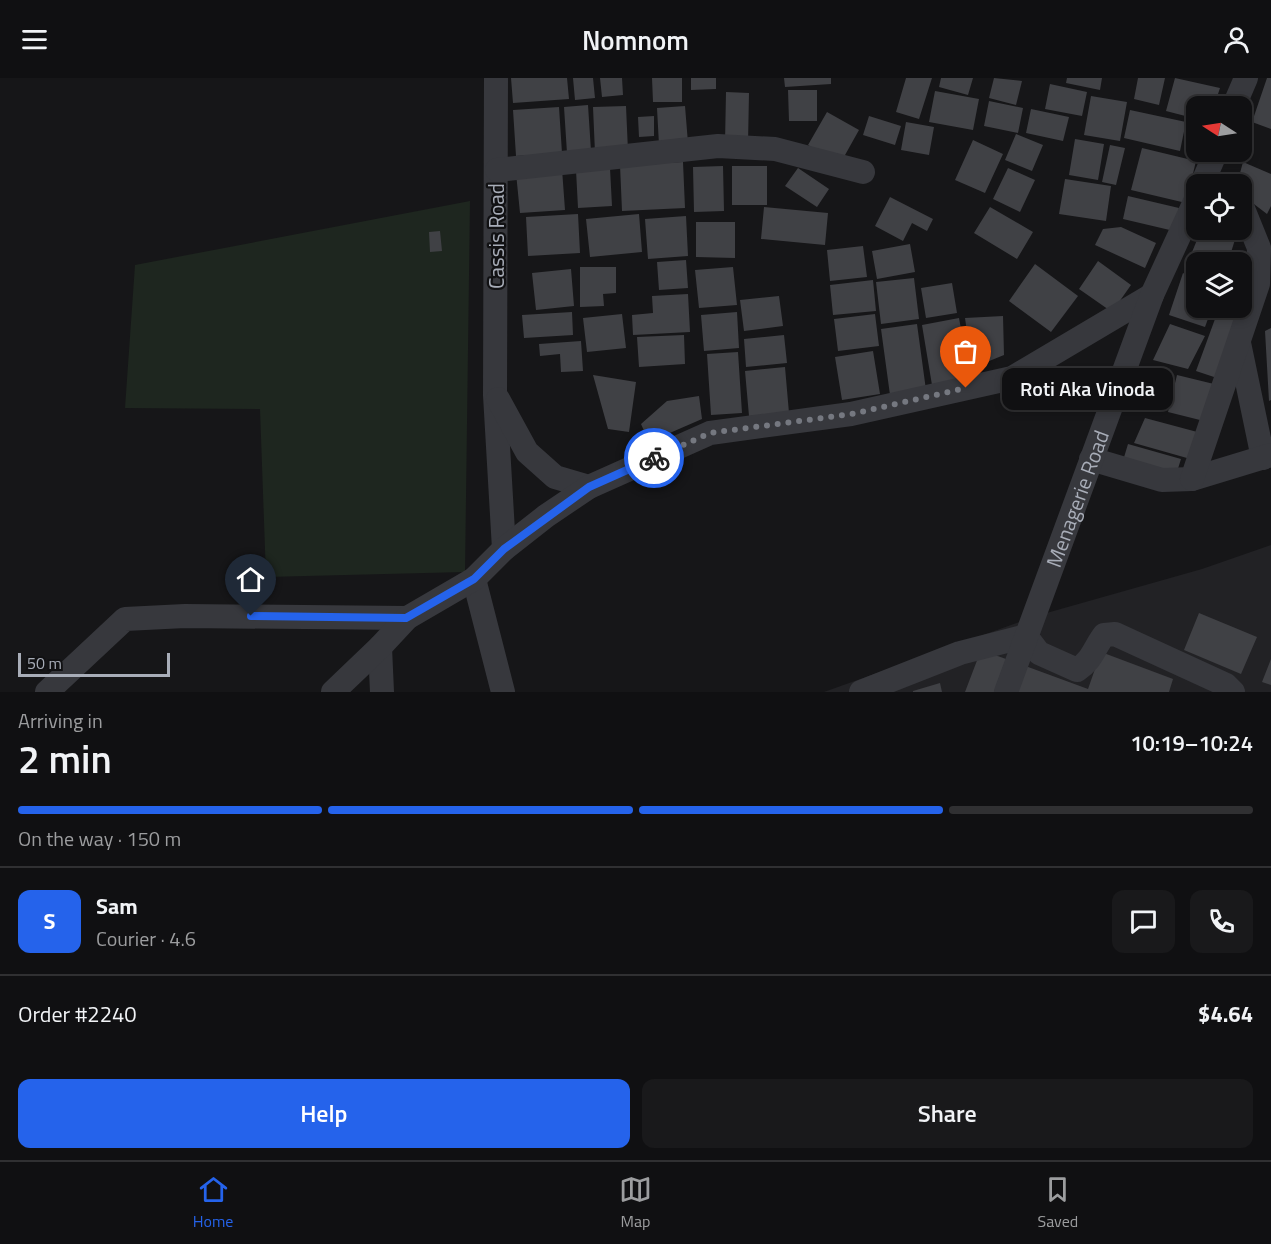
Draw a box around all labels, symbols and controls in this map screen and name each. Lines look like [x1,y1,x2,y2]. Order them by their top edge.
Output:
text: Nomnom [582,19,689,60]
icon: menu [18,23,51,56]
icon: person [1220,23,1253,56]
north arrow [1186,96,1252,162]
map controls [1186,96,1252,318]
button: locate [1186,174,1252,240]
street label: Cassis Road [480,183,512,289]
button: layers [1186,252,1252,318]
pin [940,326,991,388]
icon: bag [949,335,982,368]
callout: Roti Aka Vinoda [1002,367,1173,409]
text: Roti Aka Vinoda [1020,373,1155,404]
street label: Menagerie Road [1037,426,1117,572]
courier [624,428,684,488]
icon: bike [638,442,671,475]
pin [225,554,276,616]
icon: home [234,563,267,596]
scale bar [18,650,170,678]
text: 50 m [27,651,62,675]
text: Arriving in [18,705,103,736]
text: 10:19–10:24 [1130,726,1253,760]
text: 2 min [18,729,112,788]
text: On the way · 150 m [18,823,181,854]
text: Sam [96,889,138,923]
button: chat [1112,890,1175,953]
button: phone [1190,890,1253,953]
text: S [44,904,55,938]
text: Courier · 4.6 [96,923,196,954]
text: Order #2240 [18,997,137,1031]
text: $4.64 [1198,997,1253,1031]
button: Help [18,1079,630,1148]
button: Share [642,1079,1253,1148]
tab: Home [193,1173,233,1233]
tab: Map [619,1173,652,1233]
tab: Saved [1037,1173,1078,1233]

